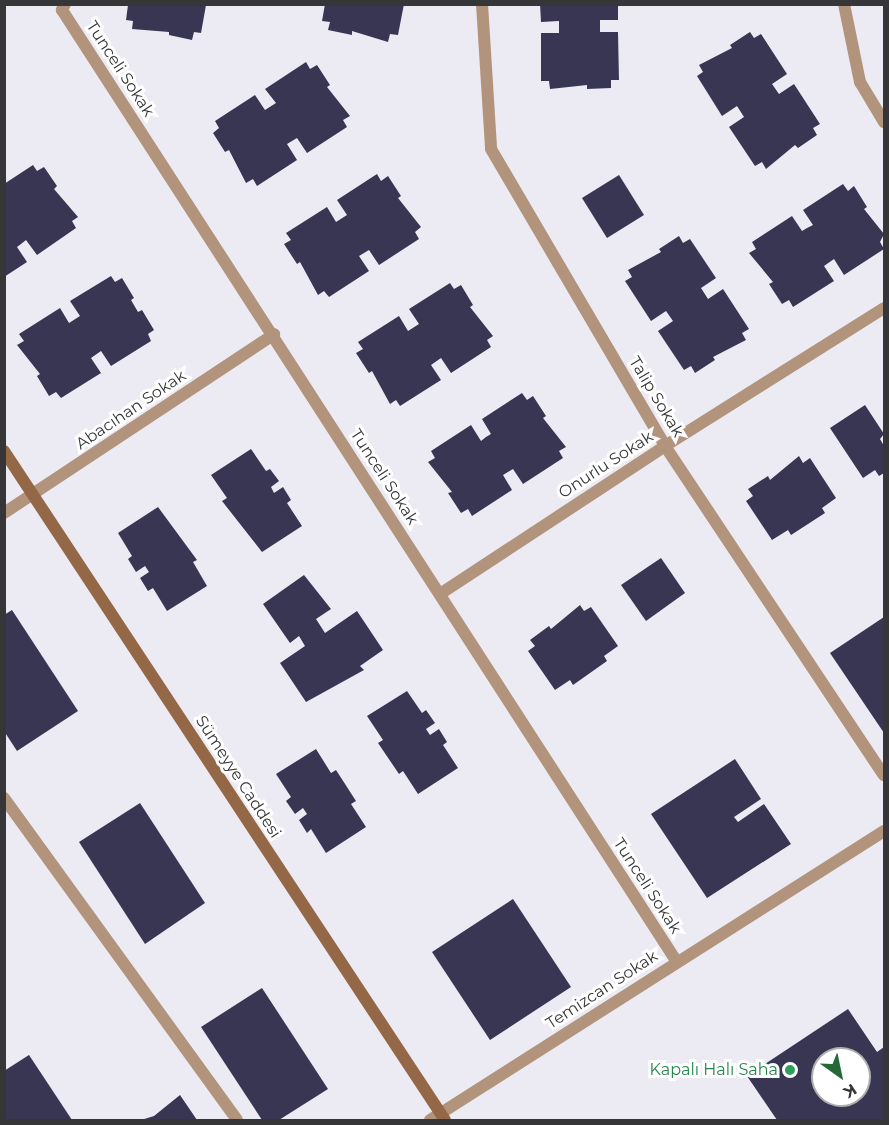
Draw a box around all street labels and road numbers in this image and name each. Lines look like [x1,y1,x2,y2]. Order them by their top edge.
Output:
street label: Tunceli Sokak [82,18,158,120]
street label: Talip Sokak [625,353,687,441]
street label: Abacıhan Sokak [72,366,190,454]
street label: Tunceli Sokak [346,426,422,528]
street label: Onurlu Sokak [555,427,657,503]
street label: Sümeyye Caddesi [191,712,285,842]
street label: Tunceli Sokak [609,835,685,937]
street label: Temizcan Sokak [543,947,661,1033]

